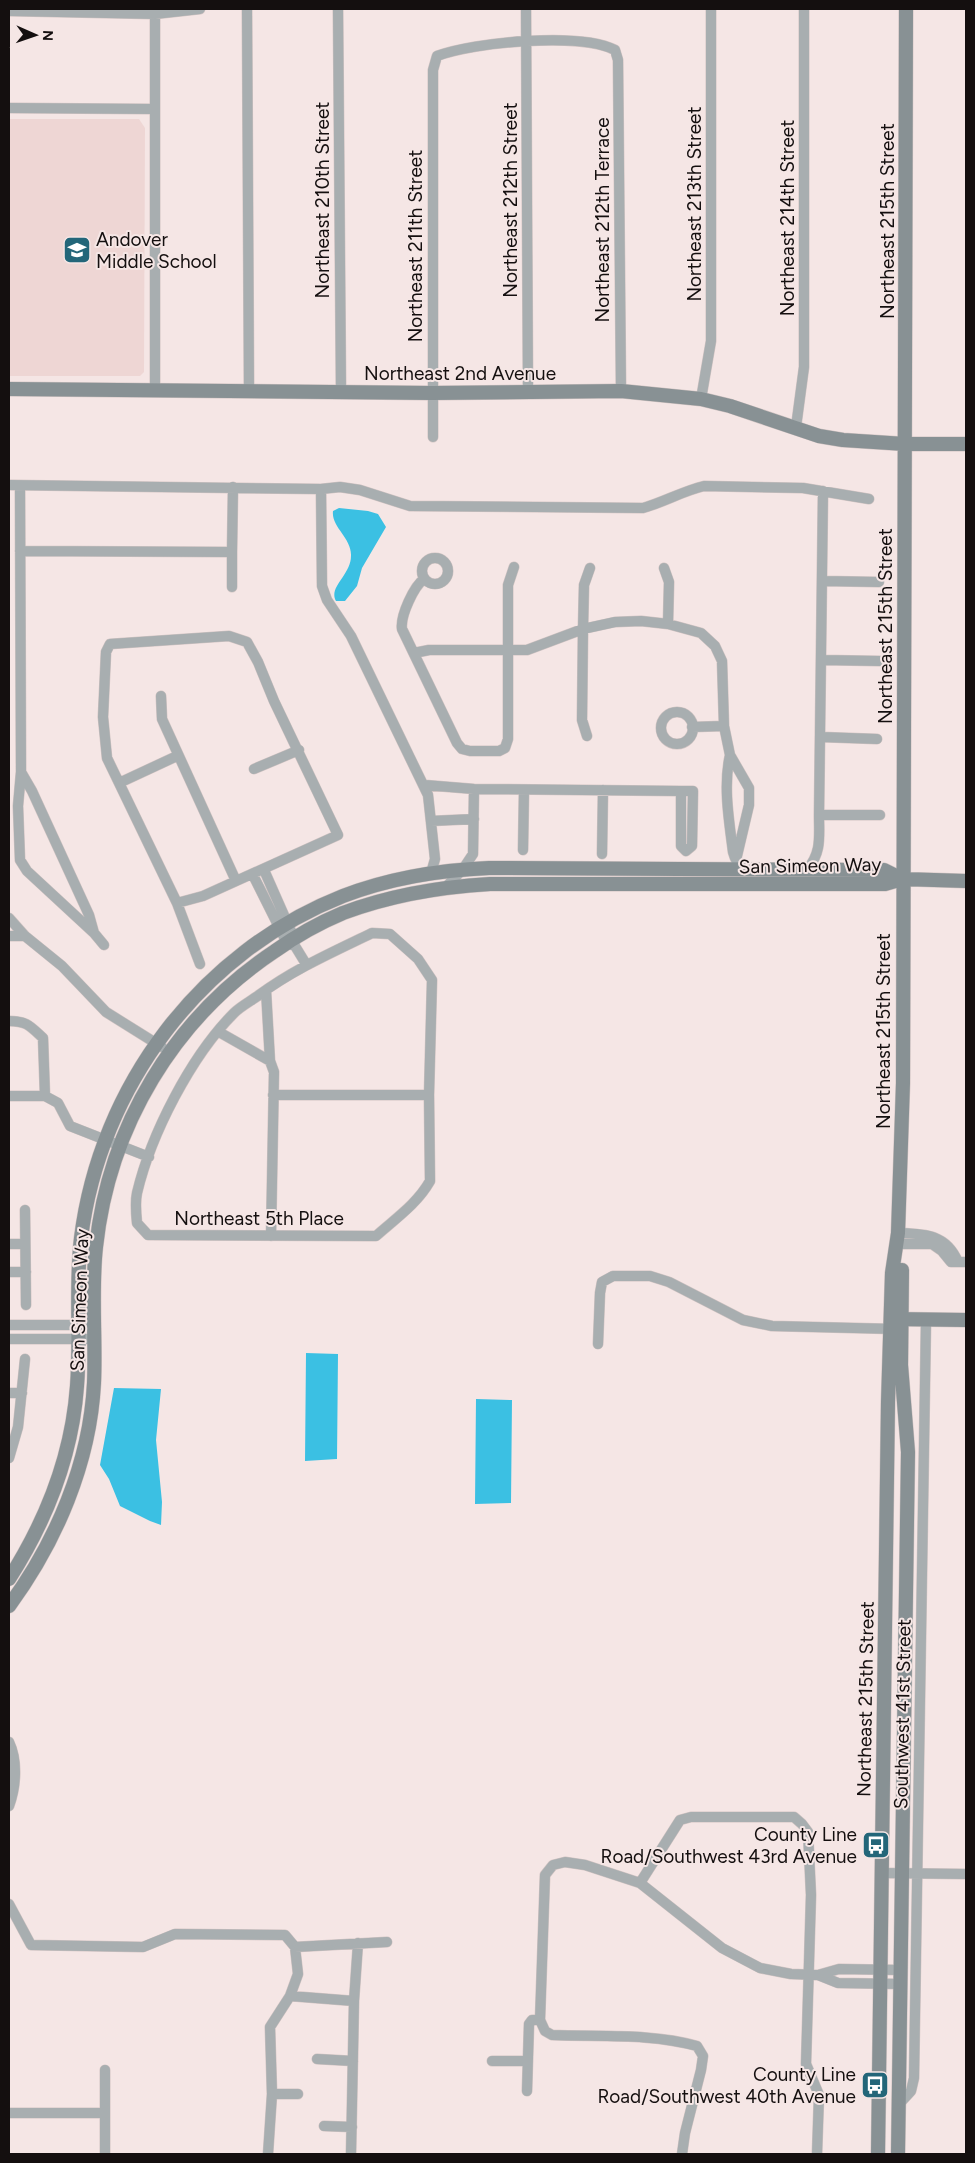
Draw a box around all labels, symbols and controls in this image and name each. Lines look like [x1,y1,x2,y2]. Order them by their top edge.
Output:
north arrow [10,10,60,60]
text: N [39,30,56,41]
street label: Northeast 210th Street [311,101,334,299]
street label: Northeast 212th Street [499,102,522,298]
street label: Northeast 213th Street [683,106,706,302]
street label: Northeast 212th Terrace [591,117,614,323]
street label: Northeast 214th Street [776,120,799,316]
street label: Northeast 215th Street [876,123,899,319]
street label: Northeast 211th Street [404,150,427,342]
place label: Andover Middle School [96,228,217,273]
school or university icon: Andover Middle School [62,235,92,265]
street label: Northeast 2nd Avenue [364,362,556,385]
street label: Northeast 215th Street [874,528,897,724]
street label: San Simeon Way [739,853,881,878]
street label: Northeast 215th Street [872,933,895,1129]
street label: Northeast 5th Place [174,1207,344,1230]
street label: San Simeon Way [66,1228,93,1372]
street label: Northeast 215th Street [852,1601,879,1797]
street label: Southwest 41st Street [889,1619,916,1809]
place label: County Line Road/Southwest 43rd Avenue [601,1823,857,1868]
bus stop icon: County Line Road/Southwest 43rd Avenue [861,1830,891,1860]
place label: County Line Road/Southwest 40th Avenue [597,2063,856,2108]
bus stop icon: County Line Road/Southwest 40th Avenue [860,2070,890,2100]

